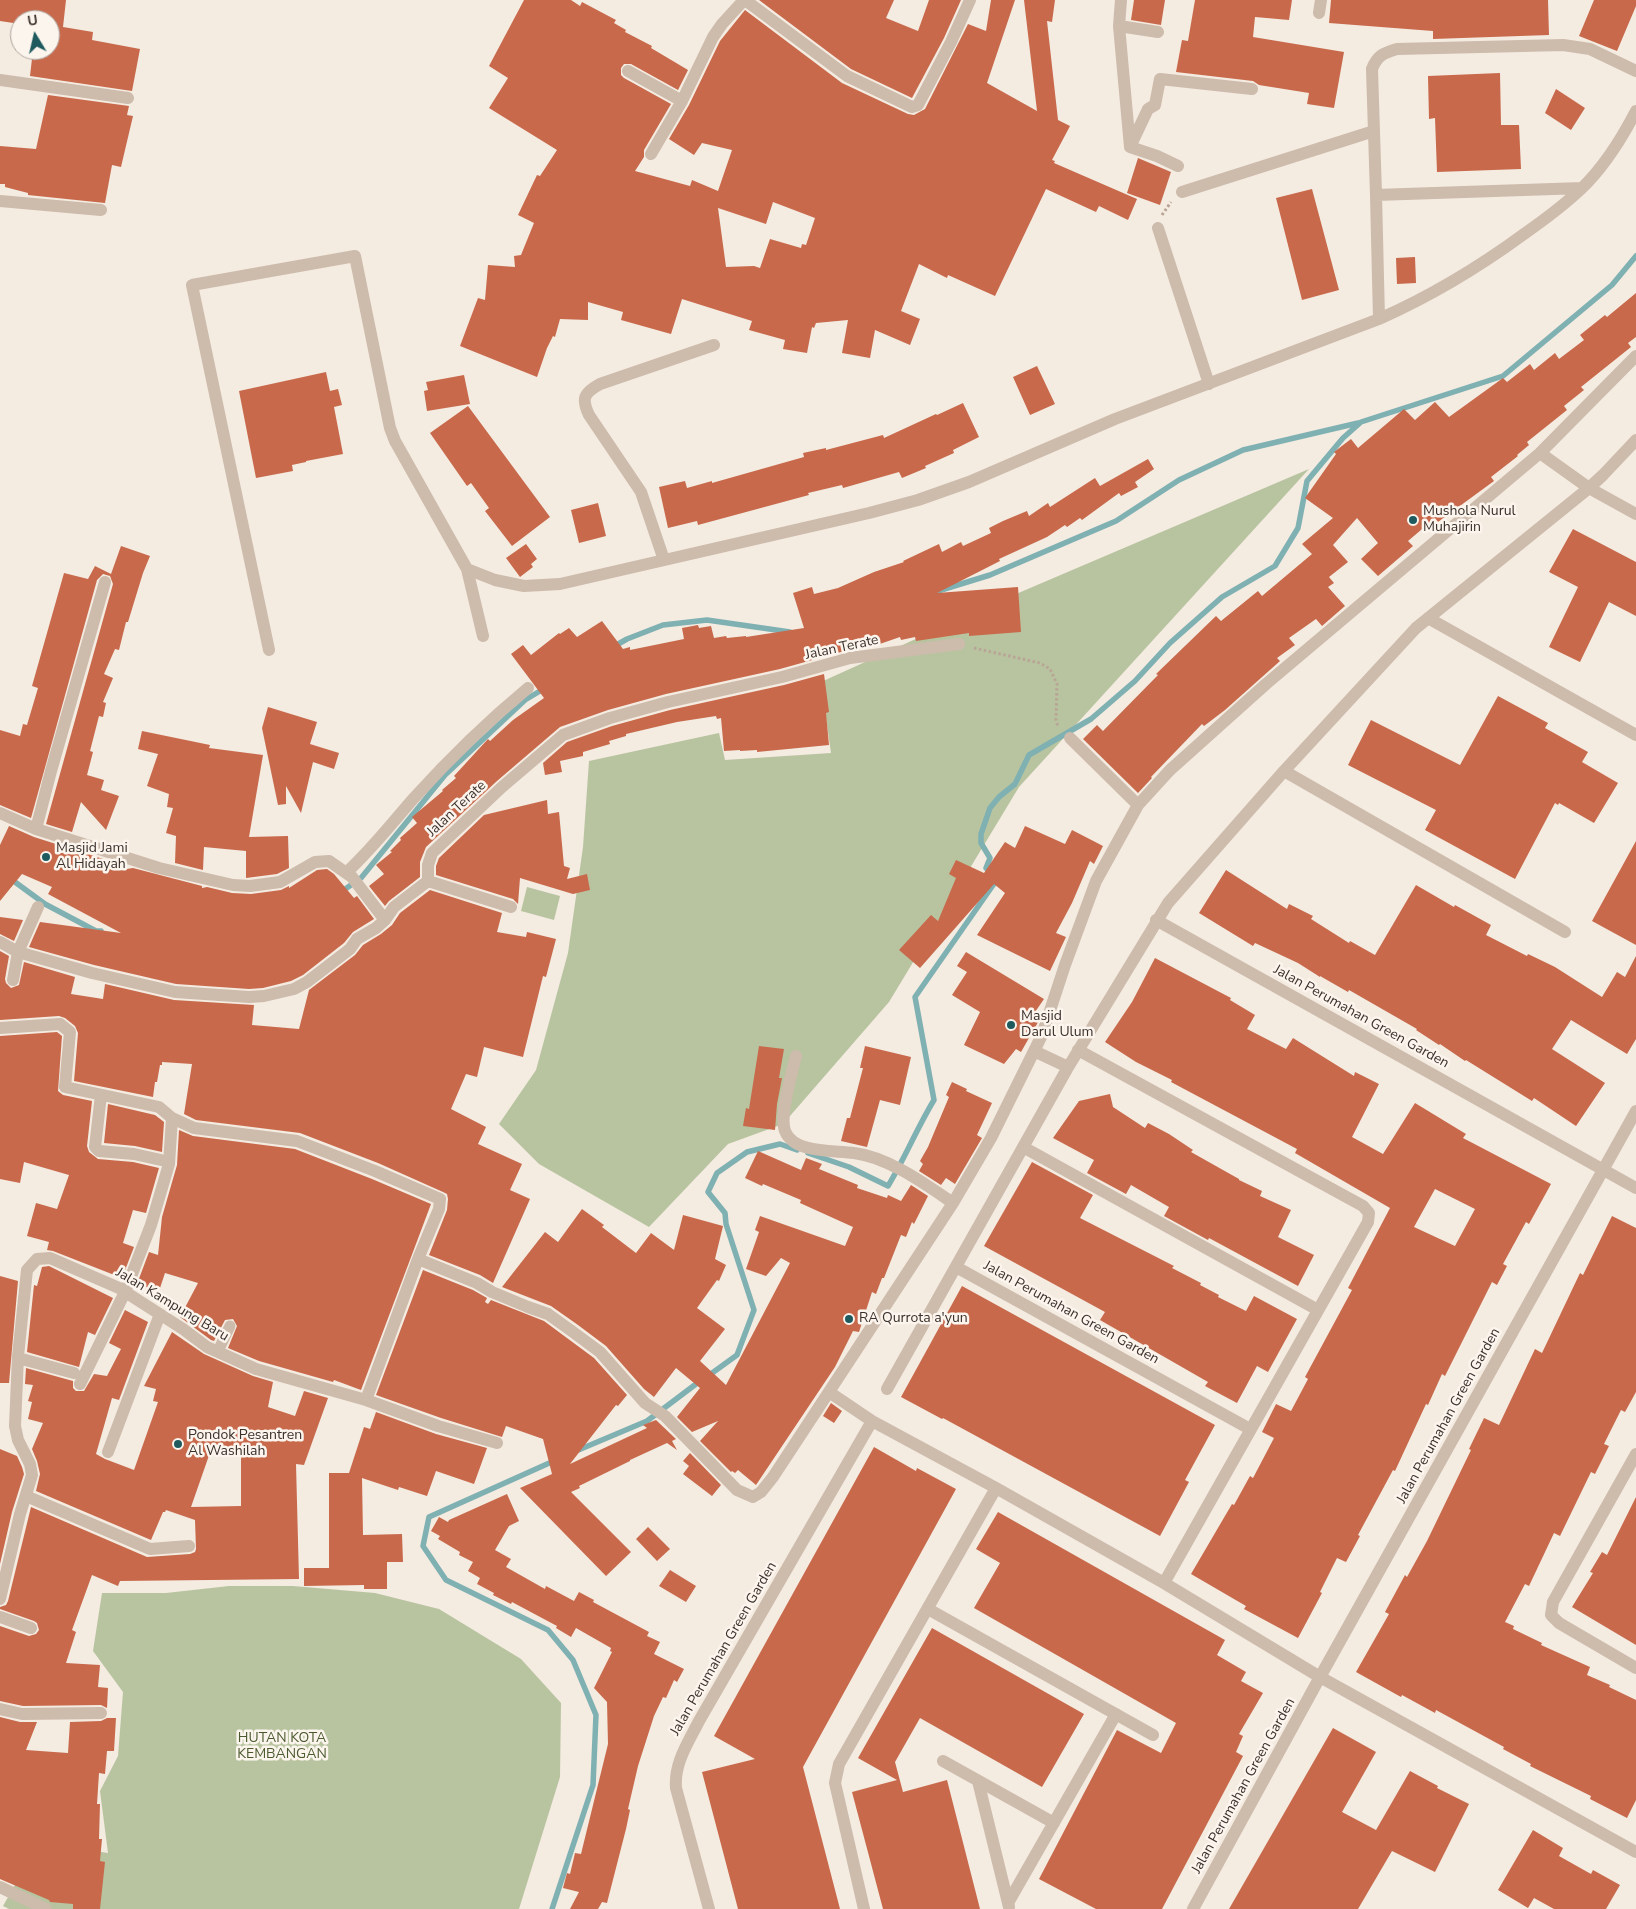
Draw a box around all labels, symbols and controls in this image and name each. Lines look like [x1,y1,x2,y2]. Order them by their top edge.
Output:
north arrow [10,10,60,60]
text: U [26,10,39,31]
place label: Mushola Nurul Muhajirin [1423,504,1516,536]
marker: Mushola Nurul Muhajirin [1407,514,1419,526]
street label: Jalan Terate [804,632,880,664]
street label: Jalan Terate [424,777,490,841]
place label: Masjid Jami Al Hidayah [56,841,128,874]
marker: Masjid Jami Al Hidayah [40,851,52,863]
street label: Jalan Perumahan Green Garden [1270,962,1452,1072]
place label: Masjid Darul Ulum [1021,1009,1094,1042]
marker: Masjid Darul Ulum [1005,1019,1017,1031]
street label: Jalan Perumahan Green Garden [980,1258,1162,1368]
street label: Jalan Kampung Baru [112,1265,232,1345]
place label: RA Qurrota a'yun [859,1311,968,1327]
marker: RA Qurrota a'yun [843,1313,855,1325]
street label: Jalan Perumahan Green Garden [1394,1325,1504,1507]
place label: Pondok Pesantren Al Washilah [188,1428,302,1460]
marker: Pondok Pesantren Al Washilah [172,1438,184,1450]
street label: Jalan Perumahan Green Garden [667,1559,781,1739]
street label: Jalan Perumahan Green Garden [1189,1695,1299,1877]
park label: HUTAN KOTA KEMBANGAN [237,1731,327,1764]

